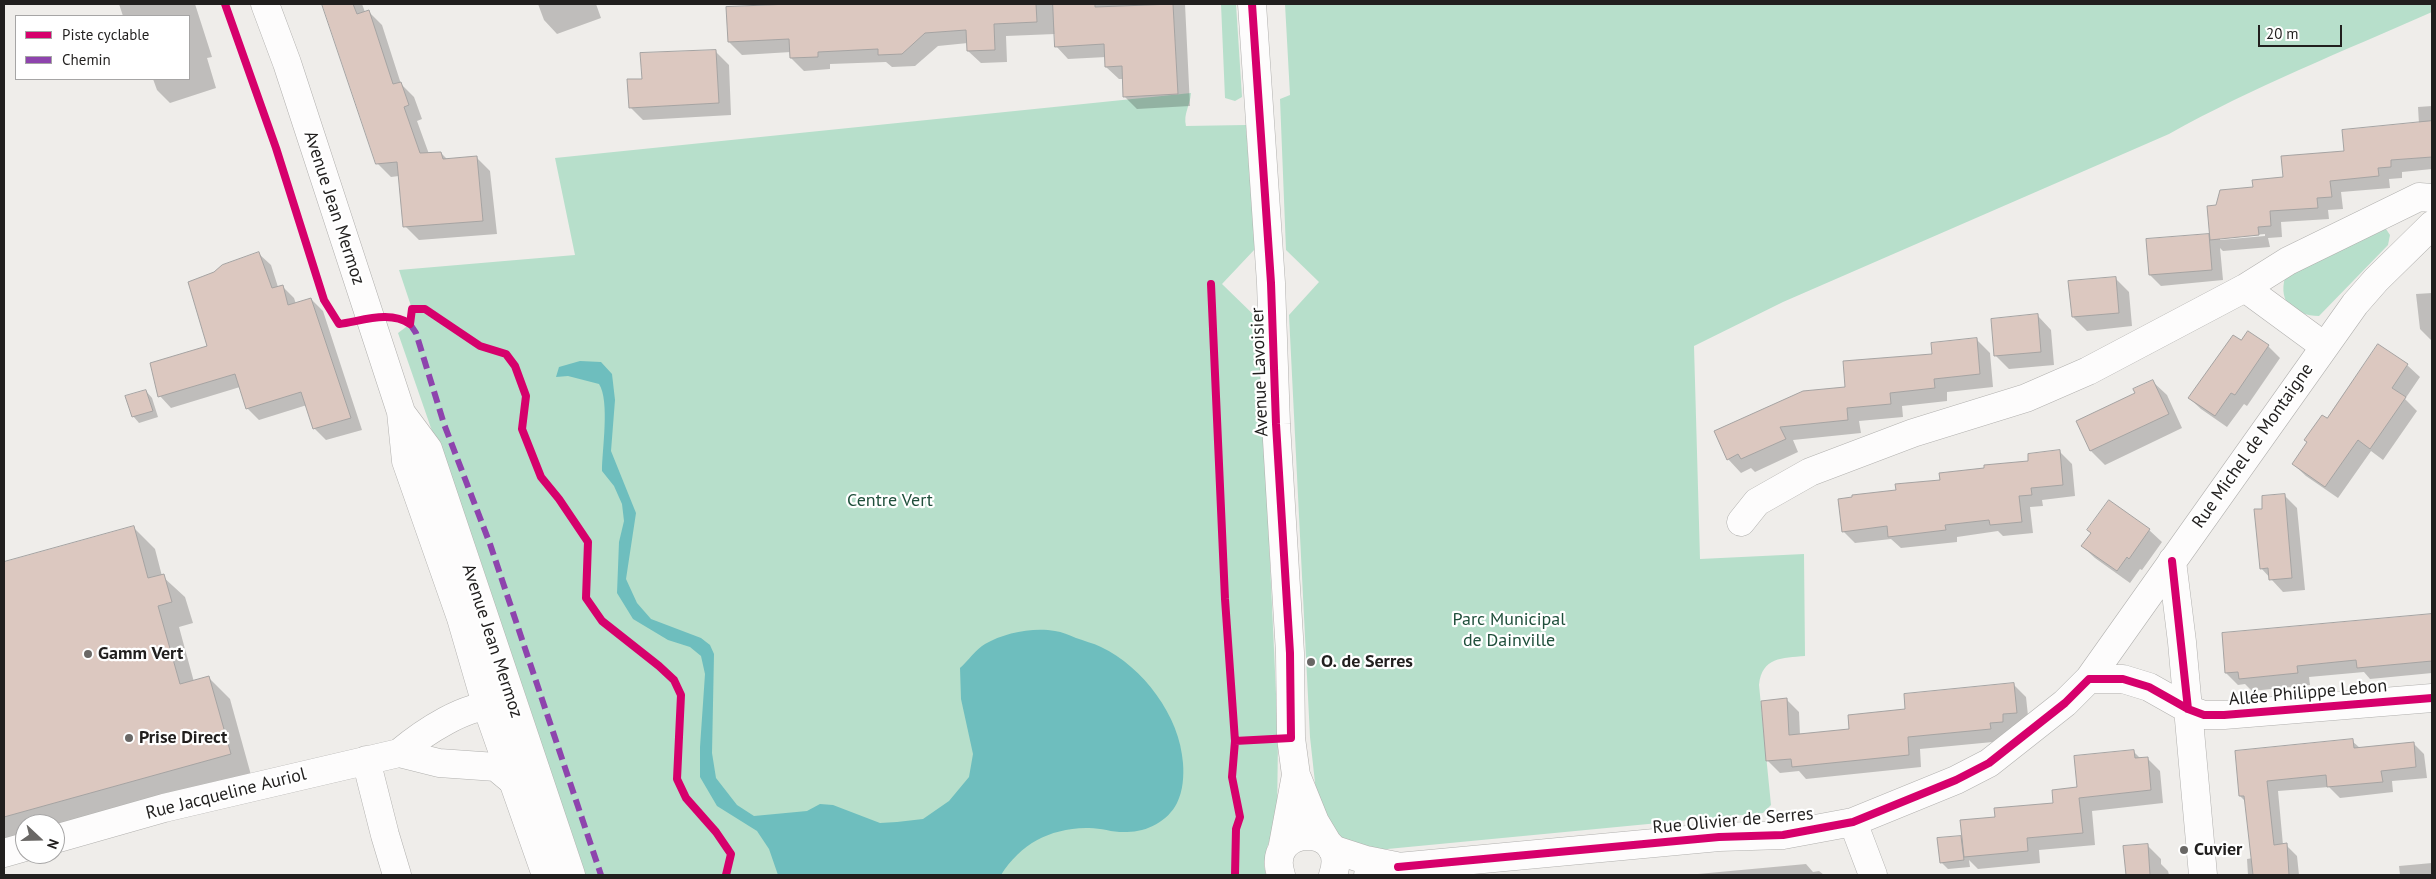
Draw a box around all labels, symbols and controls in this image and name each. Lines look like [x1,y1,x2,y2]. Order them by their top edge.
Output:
legend [15,15,190,80]
scale bar [2261,15,2345,47]
text: 20 m [2266,24,2299,43]
text: Piste cyclable [62,25,149,44]
text: Chemin [62,50,111,69]
street label: Avenue Jean Mermoz [299,128,369,288]
street label: Avenue Lavoisier [1247,307,1273,437]
street label: Rue Michel de Montaigne [2188,359,2318,533]
park label: Centre Vert [847,490,933,512]
street label: Avenue Jean Mermoz [457,561,527,721]
park label: Parc Municipal de Dainville [1453,609,1565,652]
place label: Gamm Vert [98,643,183,665]
marker: Gamm Vert [82,648,94,660]
place label: O. de Serres [1321,651,1413,673]
marker: O. de Serres [1305,656,1317,668]
street label: Allée Philippe Lebon [2228,675,2388,711]
place label: Prise Direct [139,727,227,749]
marker: Prise Direct [123,732,135,744]
street label: Rue Jacqueline Auriol [144,764,308,824]
street label: Rue Olivier de Serres [1652,803,1814,839]
north arrow [15,814,65,864]
text: N [43,836,63,852]
place label: Cuvier [2194,839,2242,861]
marker: Cuvier [2178,844,2190,856]

